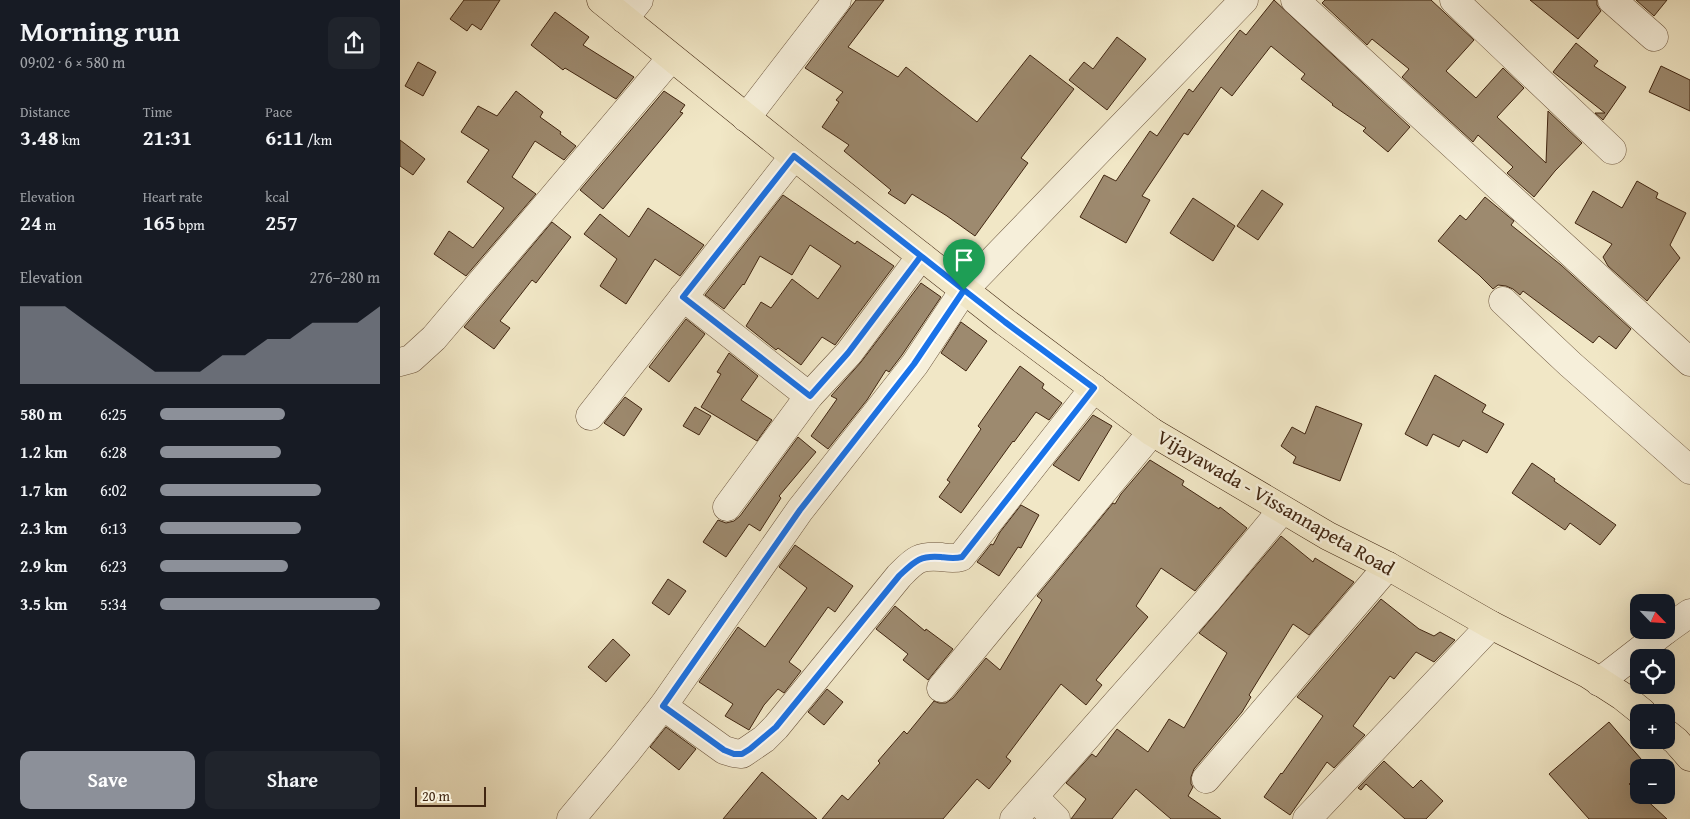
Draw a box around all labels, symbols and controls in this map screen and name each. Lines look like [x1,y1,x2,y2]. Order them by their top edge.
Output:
text: Morning run [20,10,180,51]
button: share [328,17,380,69]
text: 09:02 · 6 × 580 m [20,50,125,74]
text: Distance [20,102,70,122]
text: Time [143,102,172,122]
text: Pace [265,102,292,122]
text: 3.48 [20,122,59,153]
text: 21:31 [143,122,192,153]
text: 6:11 [265,122,304,153]
text: km [59,130,80,150]
text: /km [304,130,332,150]
text: Elevation [20,187,75,207]
text: Heart rate [143,187,203,207]
text: kcal [265,187,289,207]
text: 24 [20,207,42,238]
text: 165 [143,207,175,238]
text: 257 [265,207,298,238]
text: m [42,215,56,235]
text: bpm [175,215,205,235]
pin [943,239,985,290]
icon: arrive [950,246,978,274]
text: Elevation [20,265,83,289]
text: 276–280 m [310,265,380,289]
text: 580 m [20,402,62,426]
text: 6:25 [100,402,127,426]
street label: Vijayawada - Vissannapeta Road [1152,422,1401,582]
text: 1.2 km [20,440,67,464]
text: 6:28 [100,440,127,464]
text: 1.7 km [20,478,67,502]
text: 6:02 [100,478,127,502]
text: 2.3 km [20,516,67,540]
text: 6:13 [100,516,127,540]
text: 2.9 km [20,554,67,578]
text: 6:23 [100,554,127,578]
text: 3.5 km [20,592,67,616]
text: 5:34 [100,592,127,616]
north arrow [1630,594,1675,639]
map controls [1630,594,1675,804]
button: locate [1630,649,1675,694]
button: + [1630,704,1675,749]
button: Save [20,751,195,809]
button: Share [205,751,380,809]
button: − [1630,759,1675,804]
scale bar [415,784,486,807]
text: 20 m [422,786,450,806]

